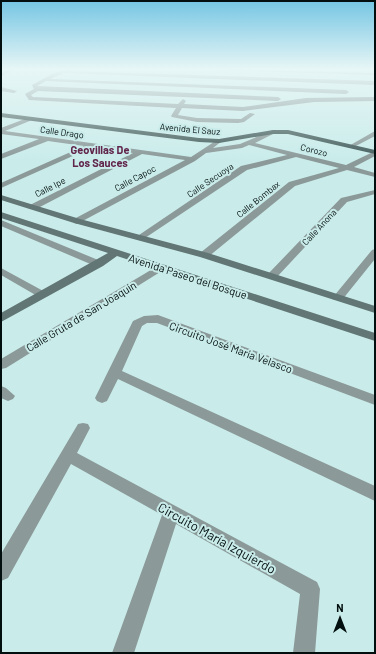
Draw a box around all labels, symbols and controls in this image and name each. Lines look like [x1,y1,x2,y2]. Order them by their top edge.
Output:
street label: Avenida El Sauz [159,121,221,137]
street label: Calle Drago [40,123,85,141]
street label: Corozo [299,141,329,159]
district label: Geovillas De Los Sauces [71,143,129,169]
street label: Calle Secuoya [185,160,235,200]
street label: Calle Capoc [112,162,158,193]
street label: Calle Ipe [33,175,67,199]
street label: Calle Bombax [234,178,282,220]
street label: Calle Anona [300,207,338,247]
street label: Avenida Paseo del Bosque [127,251,249,301]
street label: Calle Gruta de San Joaquín [24,278,139,354]
street label: Circuito José María Velasco [168,319,294,375]
street label: Circuito María Izquierdo [155,499,279,577]
north arrow [320,598,360,638]
text: N [336,601,344,614]

